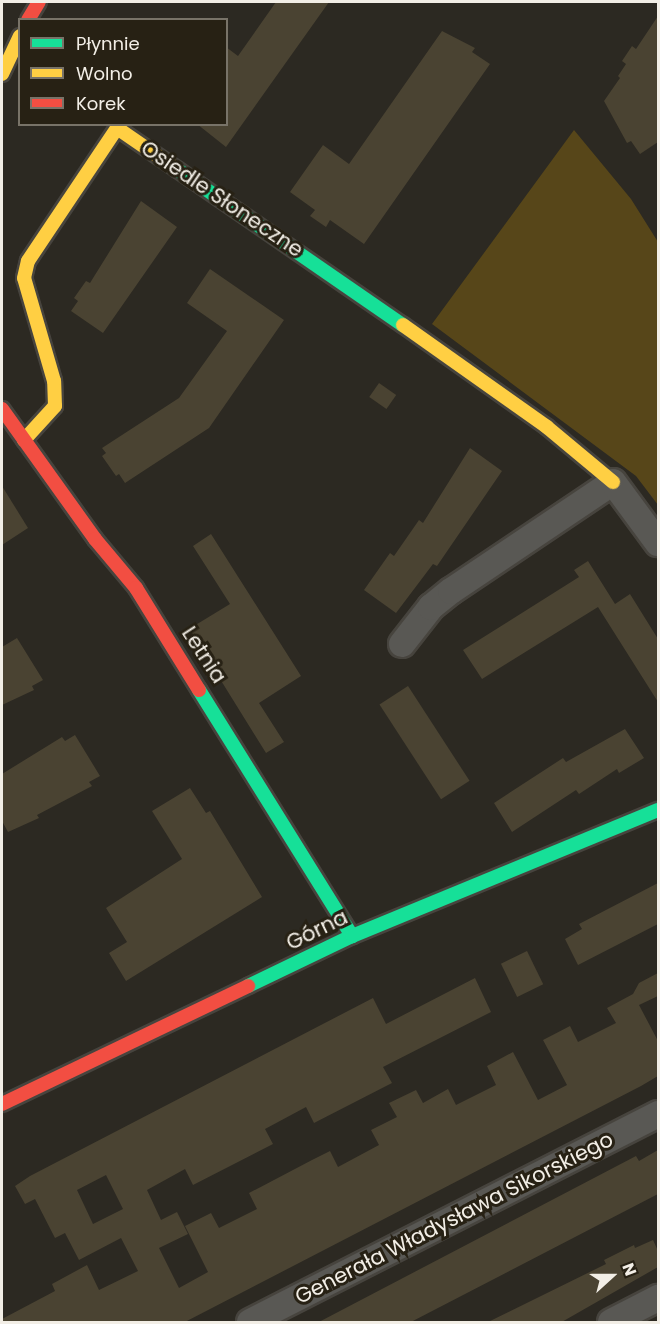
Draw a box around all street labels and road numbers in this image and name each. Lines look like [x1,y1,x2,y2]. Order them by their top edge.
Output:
street label: Osiedle Słoneczne [136,135,308,263]
street label: Letnia [176,622,232,688]
street label: Górna [282,904,352,956]
street label: Generała Władysława Sikorskiego [291,1127,617,1309]

